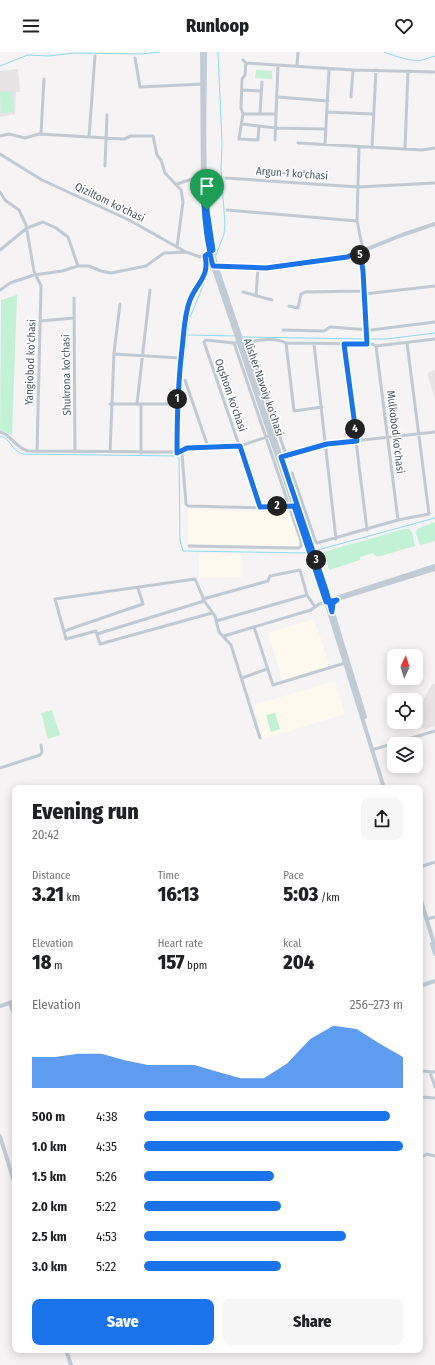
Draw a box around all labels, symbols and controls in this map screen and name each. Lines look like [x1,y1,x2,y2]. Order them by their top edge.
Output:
icon: menu [20,15,42,37]
text: Runloop [186,15,249,37]
icon: heart [393,15,415,37]
street label: Argun-1 ko'chasi [255,164,329,183]
pin [190,169,224,210]
icon: arrive [196,175,218,197]
street label: Qiziltom ko'chasi [73,180,147,225]
pin: 5 [350,245,370,265]
text: 5 [357,248,363,261]
street label: Yangiobod ko'chasi [23,319,38,405]
street label: Shukrona ko'chasi [59,334,74,416]
street label: Alisher Navoiy ko'chasi [241,336,286,438]
street label: Oqshom ko'chasi [212,357,249,434]
pin: 1 [167,389,187,409]
street label: Mulkobod ko'chasi [384,390,407,475]
text: 1 [175,392,179,405]
pin: 4 [345,419,365,439]
text: 4 [352,422,358,435]
pin: 2 [267,496,287,516]
text: 2 [274,499,280,512]
pin: 3 [306,550,326,570]
text: 3 [313,553,319,566]
north arrow [387,649,423,685]
map controls [387,649,423,773]
button: locate [387,693,423,729]
button: layers [387,737,423,773]
text: Evening run [32,798,139,825]
button: share [361,798,403,840]
text: 20:42 [32,827,59,842]
text: Distance [32,869,71,882]
text: Time [158,869,179,882]
text: Pace [283,869,304,882]
text: 3.21 [32,882,64,906]
text: 16:13 [158,882,199,906]
text: 5:03 [283,882,318,906]
text: km [64,891,80,904]
text: /km [318,891,340,904]
text: Elevation [32,937,73,950]
text: Heart rate [158,937,203,950]
text: kcal [283,937,301,950]
text: 18 [32,950,51,974]
text: 157 [158,950,185,974]
text: 204 [283,950,314,974]
text: m [51,959,62,972]
text: bpm [185,959,207,972]
text: Elevation [32,997,81,1012]
text: 256–273 m [350,997,403,1012]
text: 500 m [32,1109,65,1124]
text: 4:38 [96,1109,118,1124]
text: 1.0 km [32,1139,67,1154]
text: 4:35 [96,1139,117,1154]
text: 1.5 km [32,1169,66,1184]
text: 5:26 [96,1169,117,1184]
text: 2.0 km [32,1199,67,1214]
text: 5:22 [96,1199,116,1214]
text: 2.5 km [32,1229,67,1244]
text: 4:53 [96,1229,117,1244]
text: 3.0 km [32,1259,67,1274]
text: 5:22 [96,1259,116,1274]
button: Save [32,1299,214,1345]
button: Share [222,1299,403,1345]

